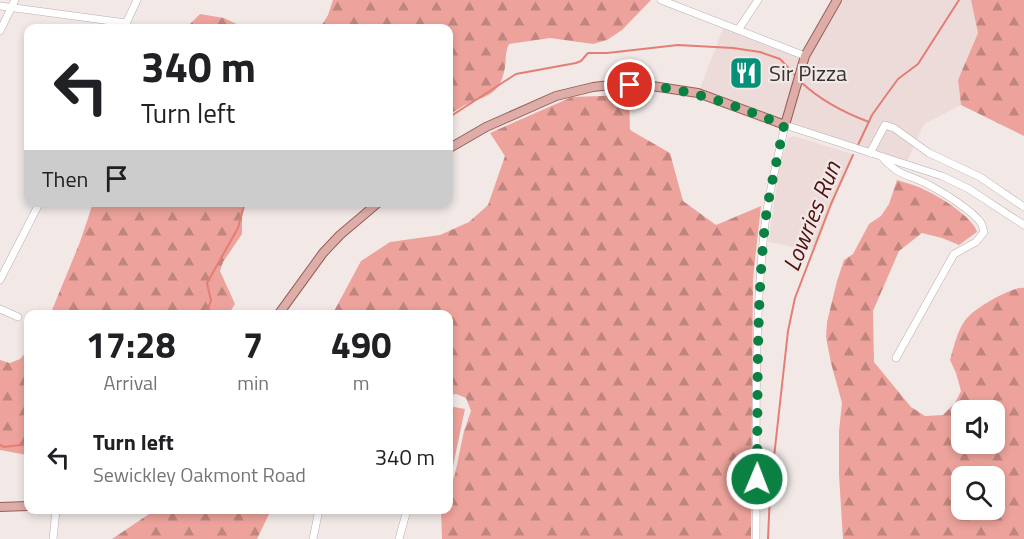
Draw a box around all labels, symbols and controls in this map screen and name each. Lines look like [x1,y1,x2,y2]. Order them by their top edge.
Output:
text: 340 m [141,34,256,98]
icon: left [42,48,120,126]
restaurant icon: Sir Pizza [728,55,764,91]
place label: Sir Pizza [769,56,847,90]
pin [604,59,655,110]
icon: arrive [613,68,646,101]
text: Turn left [141,92,235,133]
water label: Lowries Run [773,155,850,276]
text: Then [42,162,88,196]
icon: arrive [100,162,133,195]
text: 17:28 [86,317,176,372]
text: 7 [243,317,263,372]
text: 490 [331,317,391,372]
text: Arrival [104,367,158,398]
text: min [237,367,269,398]
text: m [353,367,369,398]
map controls [951,400,1005,520]
button: sound [951,400,1005,454]
text: Turn left [93,425,174,459]
text: 340 m [375,440,435,474]
icon: left [42,441,75,474]
position arrow [725,447,789,511]
text: Sewickley Oakmont Road [93,459,306,490]
button: search [951,466,1005,520]

